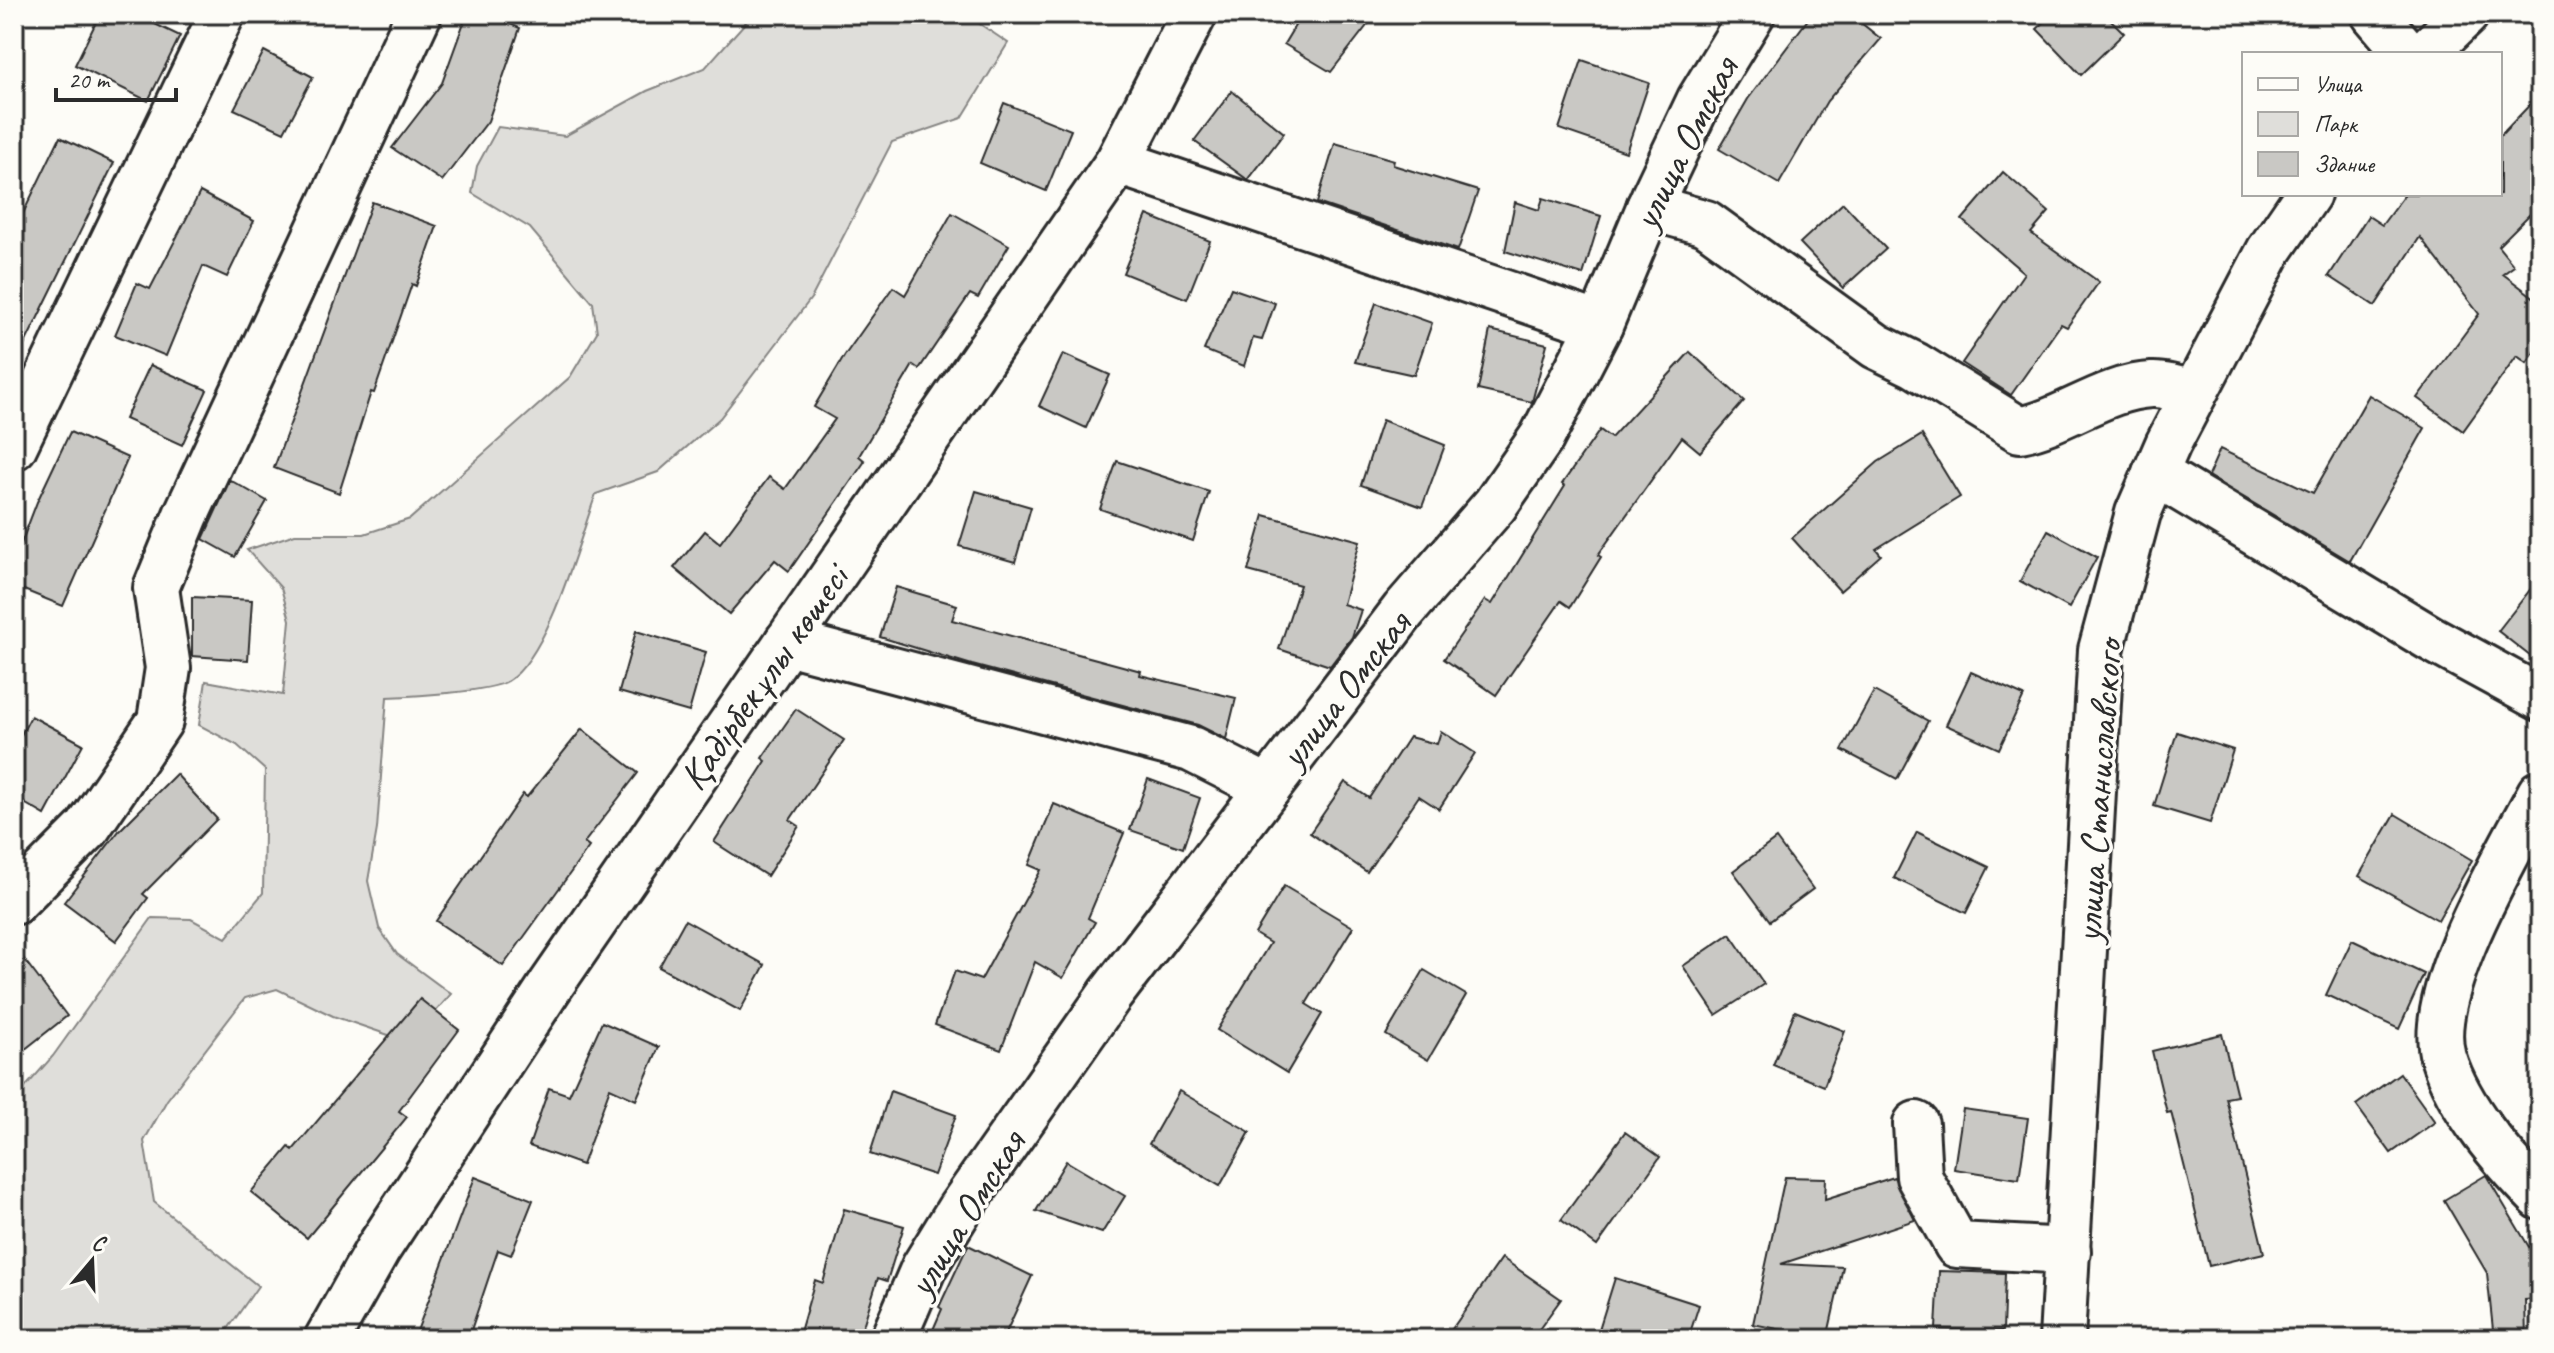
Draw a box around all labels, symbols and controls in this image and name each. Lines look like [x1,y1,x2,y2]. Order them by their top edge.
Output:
street label: улица Омская [1620,47,1751,239]
scale bar [56,52,176,102]
legend [2242,52,2502,196]
text: 20 m [68,65,111,95]
text: Улица [2314,69,2363,99]
text: Парк [2314,109,2359,139]
text: Здание [2314,149,2376,179]
street label: Қадірбекұлы көшесі [668,552,862,800]
street label: улица Омская [1267,599,1423,780]
street label: улица Станиславского [2062,634,2134,946]
street label: улица Омская [894,1119,1038,1307]
north arrow [52,1221,132,1301]
text: С [89,1228,111,1259]

